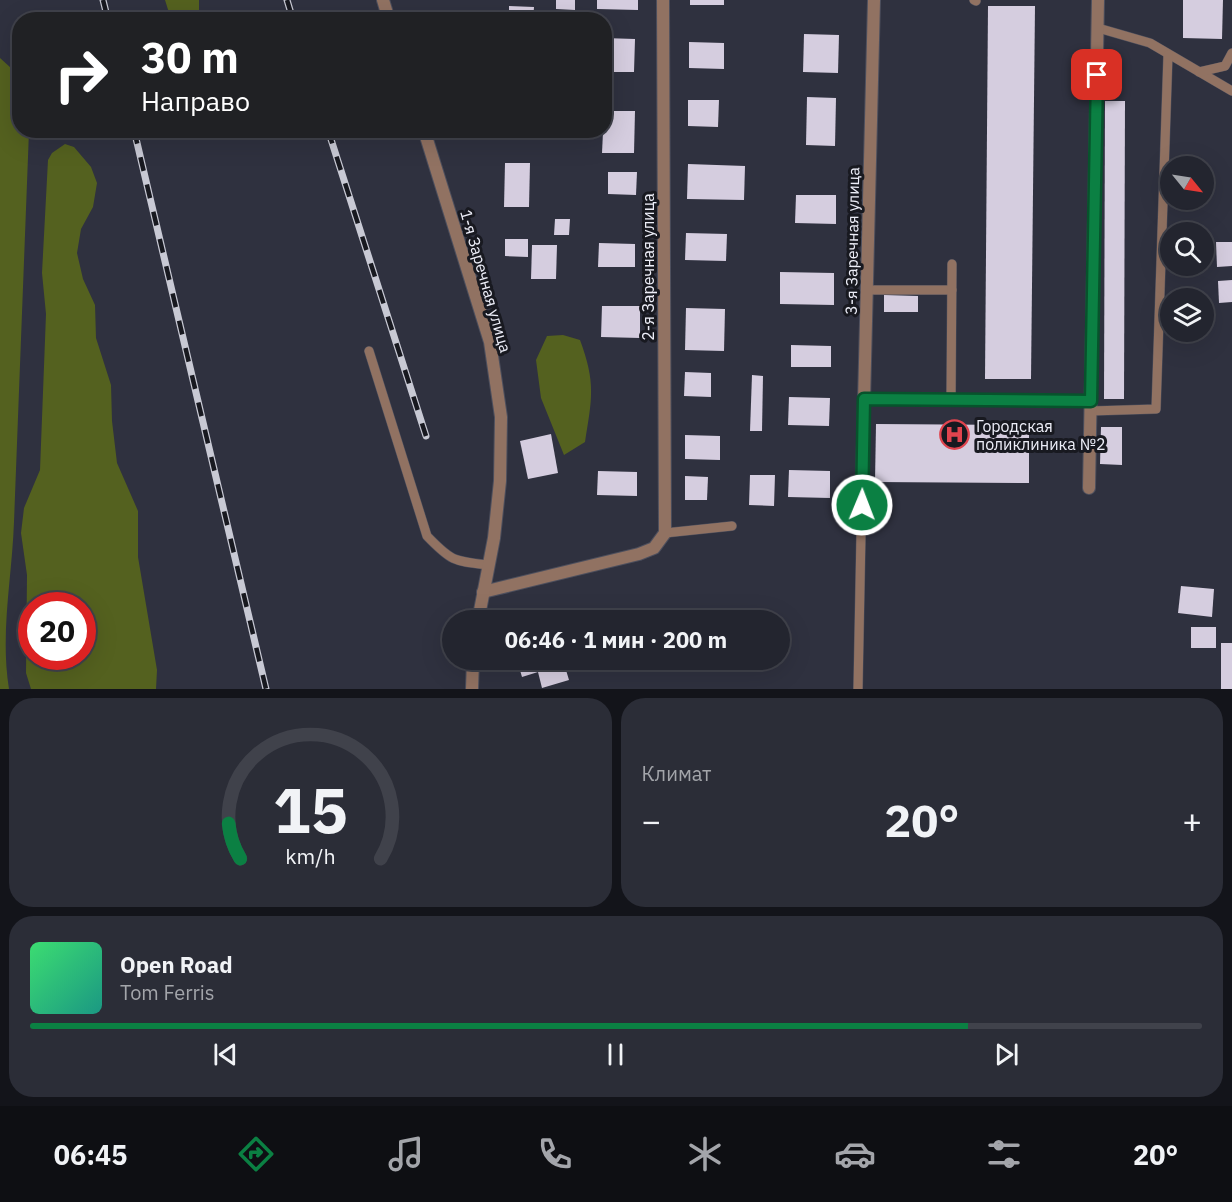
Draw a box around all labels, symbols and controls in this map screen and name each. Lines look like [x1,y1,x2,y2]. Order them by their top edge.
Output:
text: 30 m [141,30,239,85]
icon: right [42,36,120,114]
pin [1071,49,1122,100]
icon: arrive [1080,58,1113,91]
text: Направо [141,83,250,118]
north arrow [1160,156,1214,210]
map controls [1160,156,1214,342]
street label: 3-я Заречная улица [841,167,863,315]
street label: 2-я Заречная улица [638,193,658,341]
street label: 1-я Заречная улица [456,207,516,355]
button: search [1160,222,1214,276]
button: layers [1160,288,1214,342]
place label: Городская поликлиника №2 [976,416,1106,454]
hospital icon: Городская поликлиника №2 [939,419,971,451]
position arrow [830,473,894,537]
speed limit sign: 20 [18,592,96,670]
text: 06:46 · 1 мин · 200 m [505,625,727,654]
text: Климат [642,760,712,787]
text: 15 [273,769,348,850]
text: 20° [884,791,959,849]
text: − [642,799,661,842]
text: + [1182,799,1202,842]
text: km/h [285,843,335,871]
text: Open Road [120,950,233,979]
text: Tom Ferris [120,979,215,1006]
icon: previous [209,1038,242,1071]
icon: pause [599,1038,632,1071]
icon: next [990,1038,1023,1071]
icon: directions [235,1133,277,1175]
icon: music [385,1133,427,1175]
icon: phone [534,1133,576,1175]
icon: climate [684,1133,726,1175]
icon: car [834,1133,876,1175]
icon: filters [983,1133,1025,1175]
text: 06:45 [54,1137,128,1172]
text: 20° [1133,1137,1178,1172]

